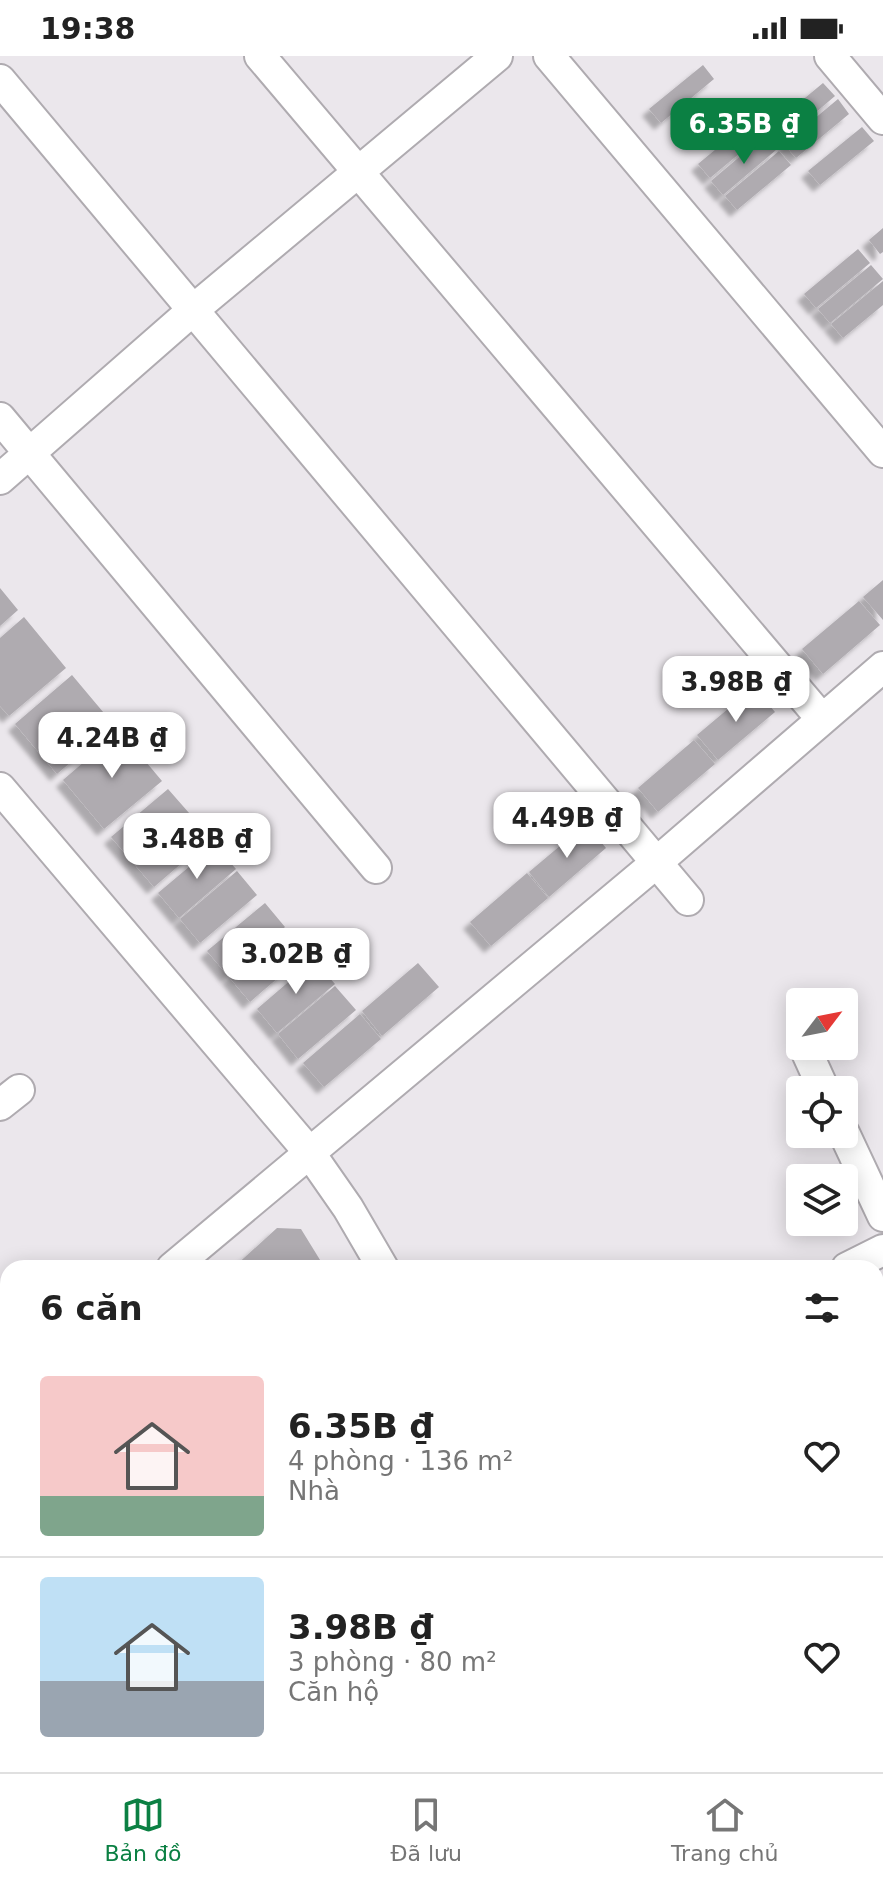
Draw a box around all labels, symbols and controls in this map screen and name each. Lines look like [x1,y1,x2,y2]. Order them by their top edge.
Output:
text: 19:38 [40,11,136,46]
pin: 6.35B ₫ [670,98,818,166]
text: 6.35B ₫ [688,109,800,139]
pin: 3.98B ₫ [662,656,810,724]
text: 3.98B ₫ [680,667,792,697]
pin: 4.24B ₫ [38,712,186,780]
text: 4.24B ₫ [56,723,168,753]
pin: 4.49B ₫ [493,792,641,860]
text: 4.49B ₫ [511,803,623,833]
pin: 3.48B ₫ [123,813,271,881]
text: 3.48B ₫ [141,824,253,854]
pin: 3.02B ₫ [222,928,370,996]
text: 3.02B ₫ [240,939,352,969]
north arrow [786,988,858,1060]
map controls [786,988,858,1236]
button: locate [786,1076,858,1148]
button: layers [786,1164,858,1236]
icon: filters [800,1286,844,1330]
text: 6 căn [40,1288,143,1328]
text: 6.35B ₫ [288,1406,433,1446]
icon: home [104,1408,200,1504]
icon: heart [800,1434,844,1478]
text: 4 phòng · 136 m² [288,1446,513,1476]
text: Nhà [288,1476,340,1506]
text: 3.98B ₫ [288,1607,433,1647]
icon: home [104,1609,200,1705]
icon: heart [800,1635,844,1679]
text: 3 phòng · 80 m² [288,1647,497,1677]
text: Căn hộ [288,1677,379,1707]
tab: Bản đồ [104,1793,181,1866]
tab: Đã lưu [390,1793,462,1866]
tab: Trang chủ [671,1793,779,1866]

